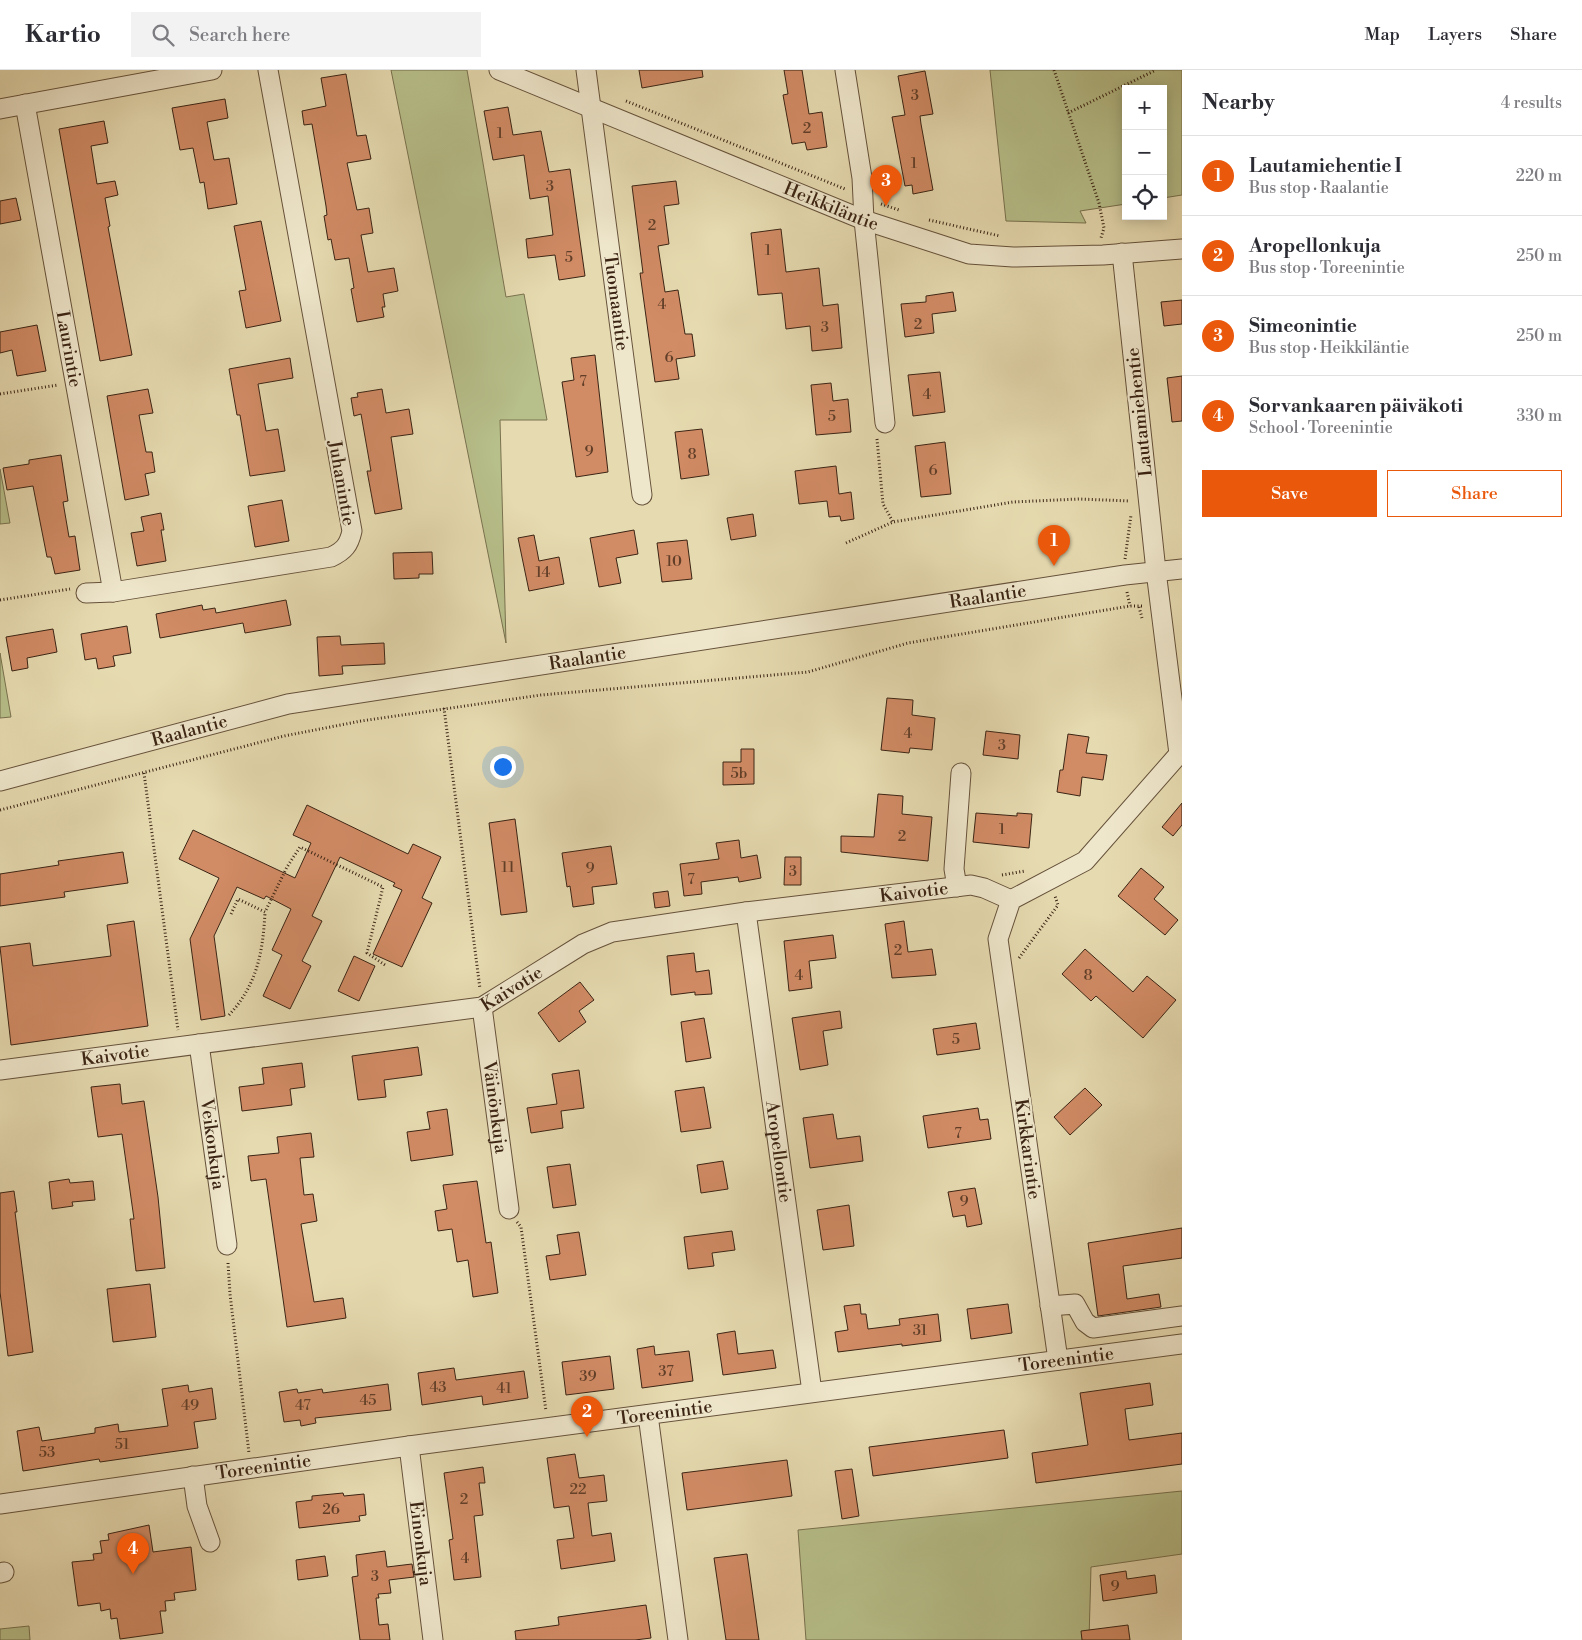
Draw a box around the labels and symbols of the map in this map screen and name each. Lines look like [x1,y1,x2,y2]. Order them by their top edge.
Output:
house number: 3 [911,86,919,105]
house number: 2 [803,119,811,138]
house number: 1 [497,124,504,143]
house number: 1 [911,154,918,173]
pin: 3 [870,165,902,206]
house number: 3 [546,177,554,196]
street label: Heikkiläntie [780,177,881,236]
house number: 2 [648,216,656,235]
house number: 1 [765,241,772,260]
house number: 5 [565,248,573,267]
street label: Tuomaantie [598,252,634,352]
house number: 4 [658,295,667,314]
street label: Laurintie [50,309,87,389]
house number: 2 [914,315,922,334]
house number: 3 [821,318,829,337]
street label: Lautamiehentie [1121,346,1158,478]
house number: 6 [664,348,674,367]
house number: 7 [579,372,587,391]
house number: 4 [923,385,932,404]
house number: 5 [828,407,836,426]
street label: Juhanintie [322,437,360,528]
house number: 9 [584,442,594,461]
house number: 8 [687,445,697,464]
house number: 6 [928,461,938,480]
pin: 1 [1038,525,1070,566]
house number: 10 [666,552,682,571]
house number: 14 [536,563,550,582]
street label: Raalantie [948,579,1028,614]
street label: Raalantie [547,641,628,676]
street label: Raalantie [149,710,230,752]
house number: 4 [904,724,913,743]
house number: 3 [998,736,1006,755]
your location [490,754,516,780]
house number: 5b [731,764,747,783]
house number: 1 [999,820,1006,839]
house number: 2 [898,827,906,846]
house number: 11 [501,858,515,877]
house number: 9 [585,859,595,878]
house number: 3 [789,862,797,881]
house number: 7 [687,870,695,889]
street label: Kaivotie [878,877,949,908]
house number: 2 [894,941,902,960]
street label: Kaivotie [477,961,547,1017]
house number: 4 [795,966,804,985]
house number: 8 [1083,966,1093,985]
house number: 5 [952,1030,960,1049]
street label: Kaivotie [79,1040,151,1071]
street label: Väinönkuja [477,1058,513,1156]
street label: Veikonkuja [195,1096,230,1192]
street label: Kirkkarintie [1009,1097,1046,1201]
street label: Aropellontie [760,1098,797,1204]
house number: 7 [954,1124,962,1143]
house number: 9 [959,1192,969,1211]
house number: 31 [913,1321,928,1340]
street label: Toreenintie [1017,1342,1115,1377]
house number: 37 [658,1362,674,1381]
house number: 39 [579,1367,597,1386]
house number: 43 [429,1378,447,1397]
house number: 41 [496,1379,512,1398]
house number: 45 [359,1391,377,1410]
street label: Toreenintie [616,1395,714,1430]
house number: 49 [181,1396,199,1415]
house number: 47 [295,1396,311,1415]
pin: 2 [571,1396,603,1437]
house number: 51 [115,1435,130,1454]
house number: 53 [39,1443,55,1462]
street label: Toreenintie [214,1449,312,1485]
house number: 22 [569,1480,587,1499]
house number: 2 [460,1490,468,1509]
house number: 26 [322,1500,340,1519]
street label: Einonkuja [404,1500,437,1588]
pin: 4 [117,1533,149,1574]
house number: 4 [461,1549,470,1568]
house number: 3 [371,1567,379,1586]
house number: 9 [1110,1577,1120,1596]

